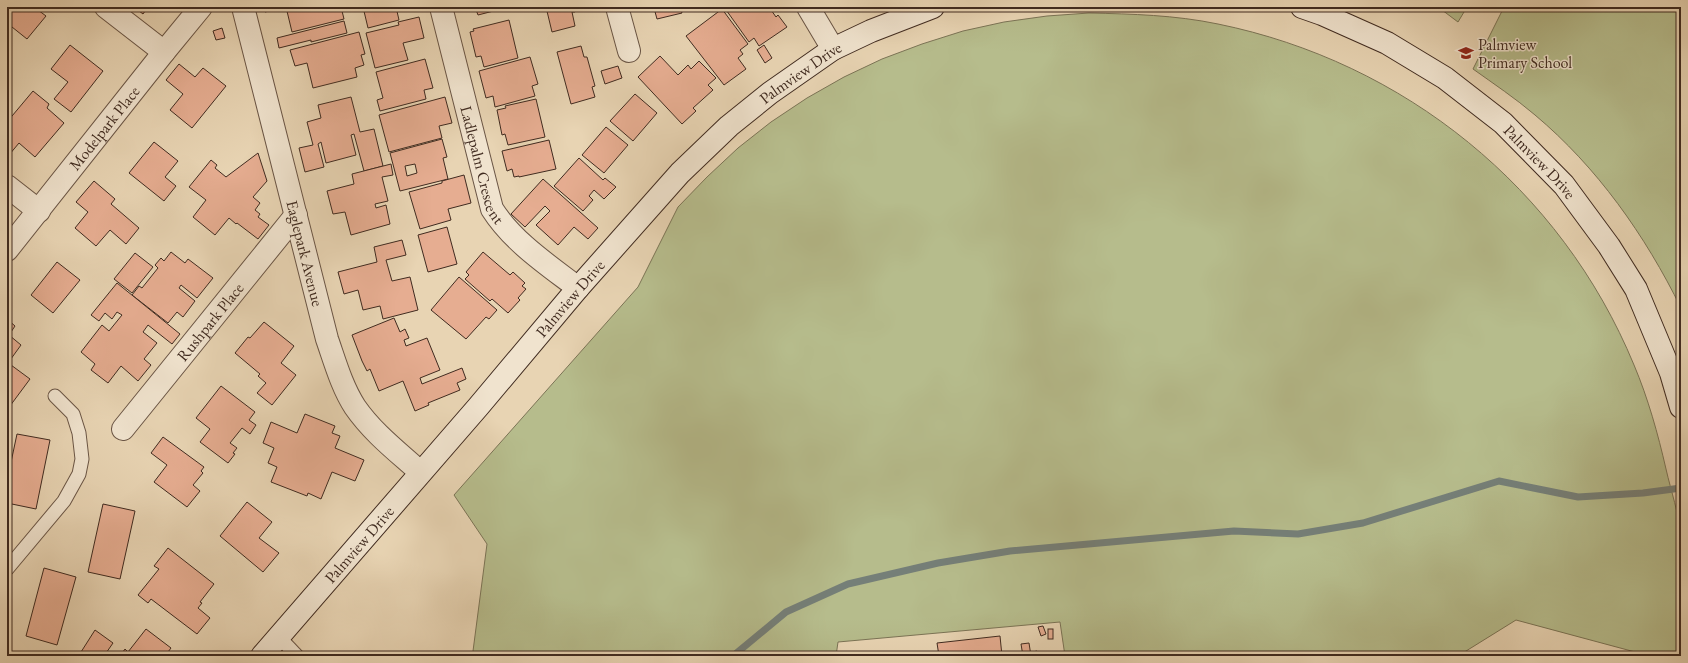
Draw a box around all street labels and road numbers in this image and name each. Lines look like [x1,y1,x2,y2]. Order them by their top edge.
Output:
street label: Palmview Drive [755,36,845,108]
street label: Modelpark Place [64,81,144,174]
street label: Ladlepalm Crescent [456,103,509,228]
street label: Palmview Drive [1499,120,1581,203]
street label: Eaglepark Avenue [282,198,329,308]
street label: Palmview Drive [531,255,609,341]
street label: Rushpark Place [172,278,248,365]
street label: Palmview Drive [320,501,398,587]

